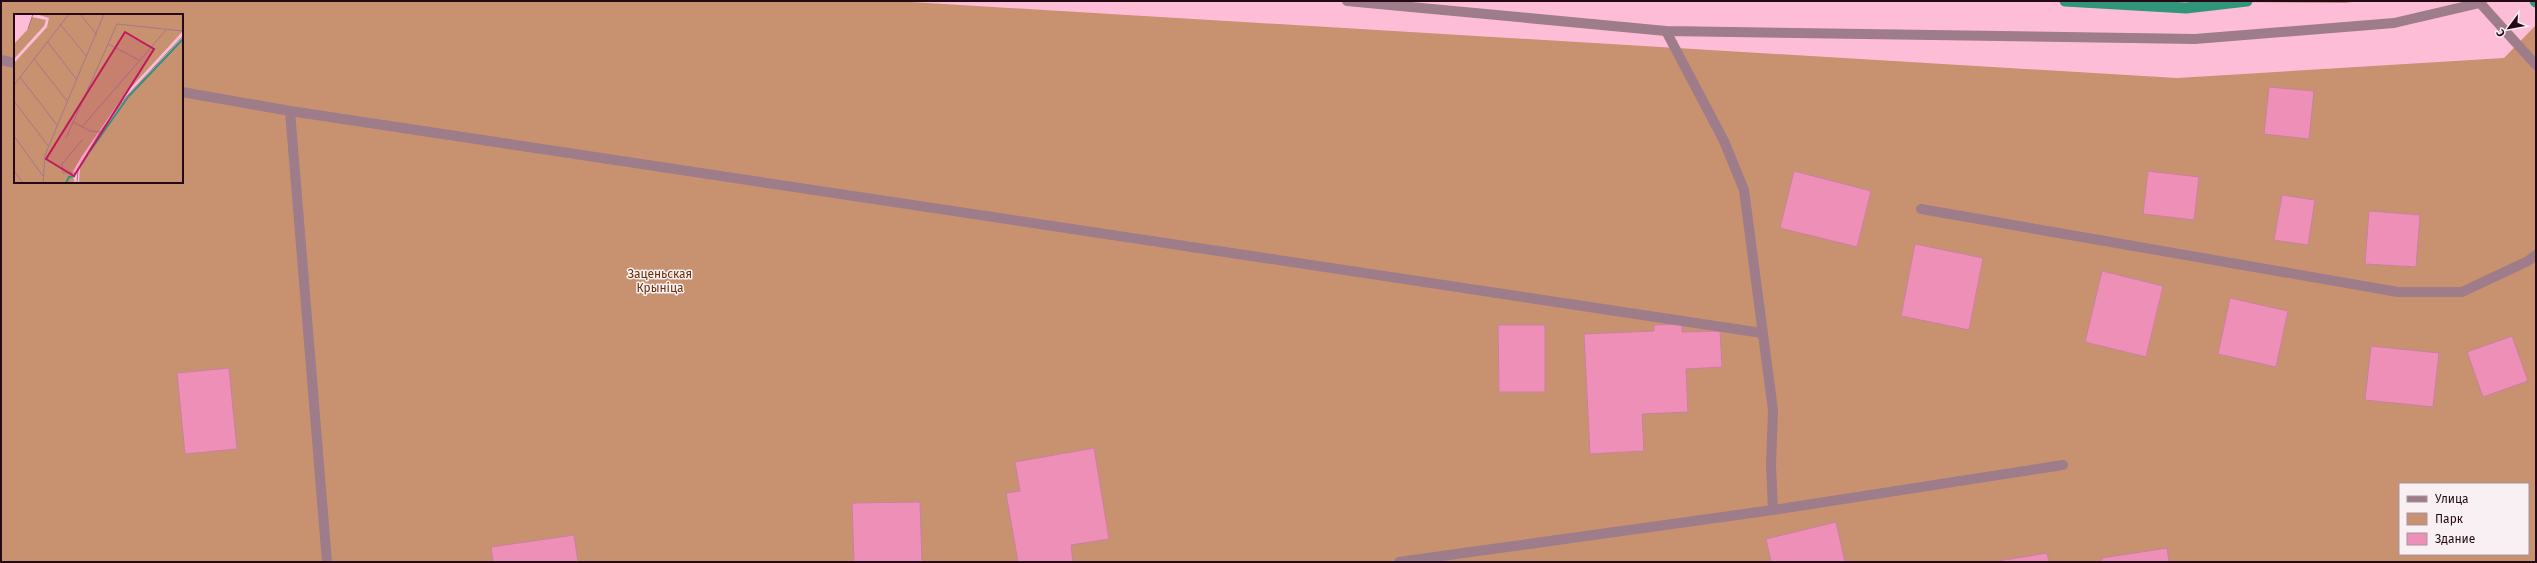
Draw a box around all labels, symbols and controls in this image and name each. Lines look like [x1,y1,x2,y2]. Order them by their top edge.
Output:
north arrow [2489,8,2529,48]
inset map [14,14,183,183]
text: С [2493,26,2508,39]
park label: Заценьская Крыніца [628,267,692,295]
legend [2399,483,2529,555]
text: Улица [2435,492,2469,506]
text: Парк [2435,512,2464,526]
text: Здание [2435,532,2475,546]

